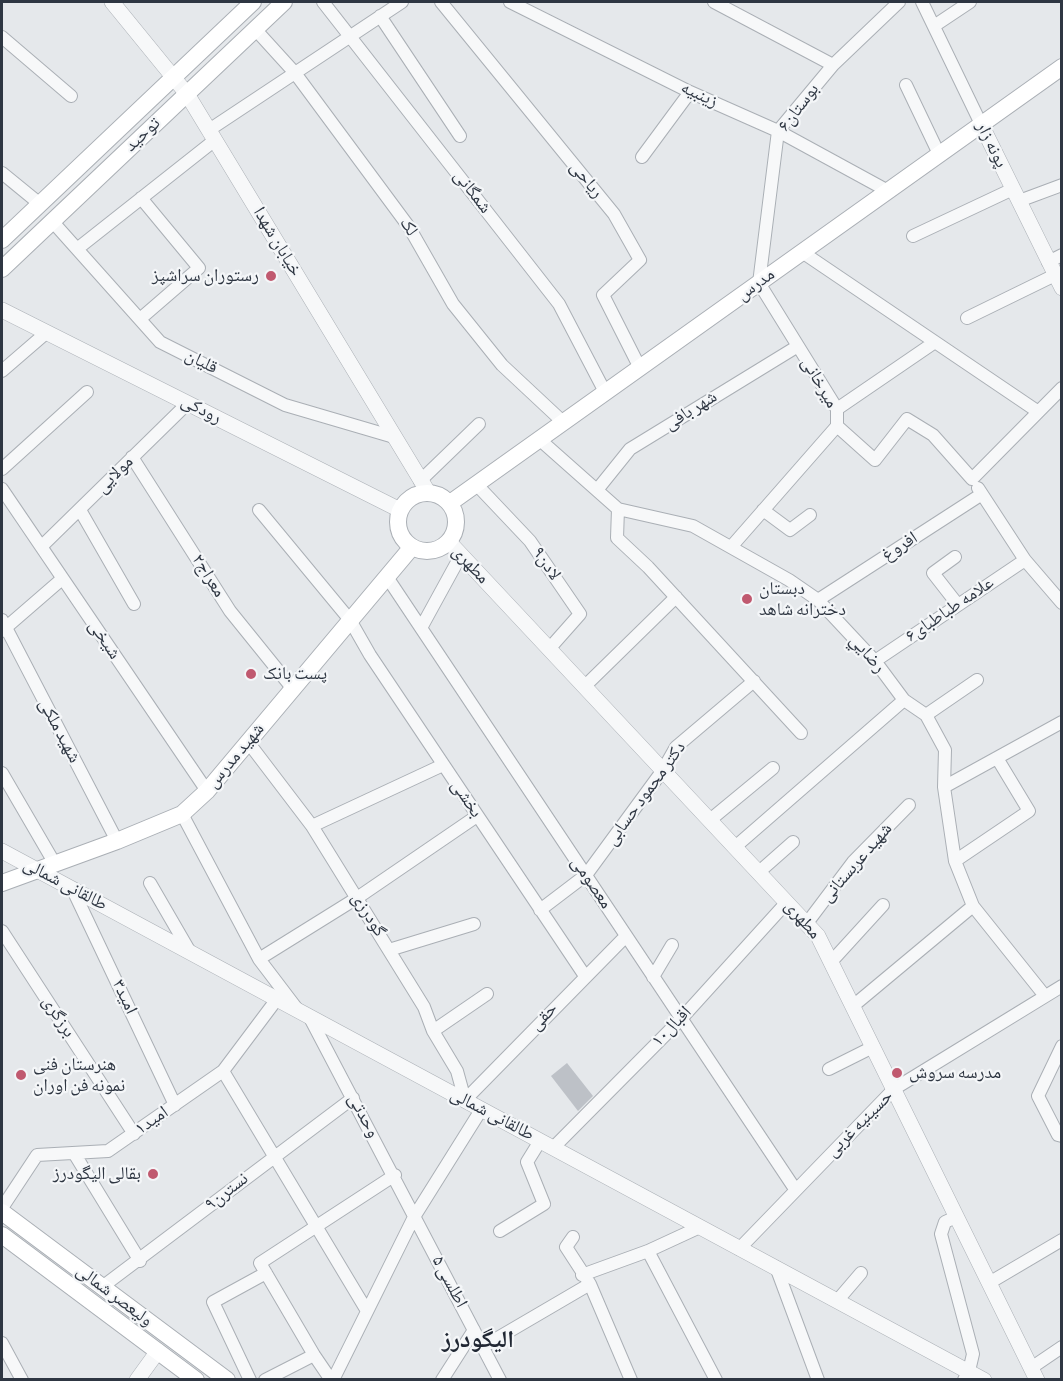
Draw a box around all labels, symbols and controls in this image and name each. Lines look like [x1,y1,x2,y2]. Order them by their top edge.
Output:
street label: زینبیه [677,77,721,113]
street label: بوستان۶ [774,80,824,136]
street label: توحید [121,113,165,157]
street label: پونه زار [971,118,1011,172]
street label: ریاحی [565,157,607,203]
street label: شمگانی [448,166,496,218]
street label: خیابان شهدا [248,203,306,281]
street label: لک [394,214,422,240]
street label: مدرس [733,264,779,306]
place label: رستوران سراشپز [152,265,259,287]
marker: رستوران سراشپز [264,269,278,283]
street label: قلیان [181,345,221,379]
street label: میرخانی [796,354,842,412]
street label: شهر بافی [661,386,721,436]
street label: رودکی [177,391,225,429]
street label: مولایی [92,452,138,498]
street label: افروغ [878,527,922,567]
street label: مطهری [447,541,493,589]
street label: لادن۹ [527,543,565,585]
street label: معراج۲ [186,550,230,602]
street label: علامه طباطبای۶ [902,573,998,647]
place label: دبستان دخترانه شاهد [759,578,846,620]
marker: دبستان دخترانه شاهد [740,592,754,606]
street label: شیخی [83,616,125,664]
street label: رضایي [844,630,890,678]
place label: پست بانک [263,663,327,685]
marker: پست بانک [244,667,258,681]
street label: شهید ملکی [33,695,85,767]
street label: شهید مدرس [202,719,270,793]
street label: دکتر محمود حسابی [601,738,691,850]
street label: بخشی [446,776,486,822]
street label: شهید عربستانی [817,819,897,907]
street label: معصومی [566,853,616,913]
street label: طالقانی شمالی [19,854,111,916]
street label: گودرزی [346,889,390,941]
street label: مطهری [779,896,825,944]
street label: امید۳ [107,976,141,1018]
street label: برزگری [37,992,79,1042]
street label: حقی [526,998,562,1036]
street label: اقبال۱۰ [647,1002,697,1052]
place label: هنرستان فنی نمونه فن اوران [33,1054,125,1096]
place label: مدرسه سروش [909,1062,1001,1084]
marker: مدرسه سروش [890,1066,904,1080]
marker: هنرستان فنی نمونه فن اوران [14,1068,28,1082]
street label: طالقانی شمالی [446,1084,538,1146]
street label: حسینیه غربی [822,1086,898,1162]
street label: وحدتی [342,1090,384,1142]
street label: امید۱ [131,1102,173,1140]
place label: بقالی الیگودرز [53,1163,141,1185]
marker: بقالی الیگودرز [146,1167,160,1181]
street label: نسترن۹ [201,1168,253,1216]
street label: اطلسی ۵ [426,1252,472,1312]
street label: ولیعصر شمالی [71,1260,157,1332]
district label: الیگودرز [442,1327,514,1355]

